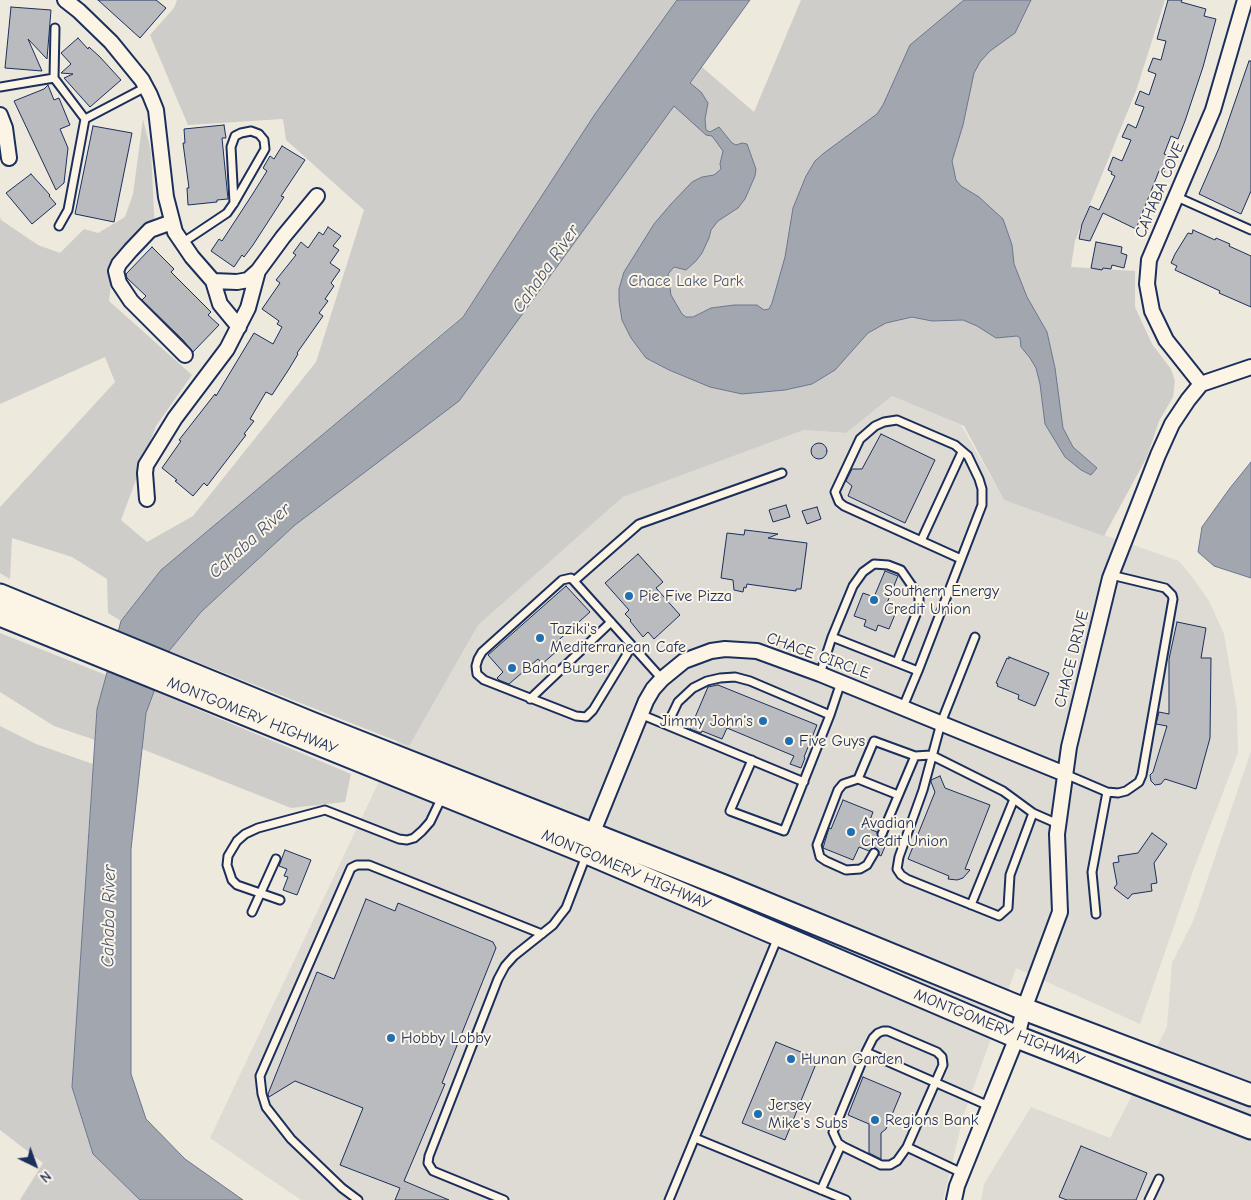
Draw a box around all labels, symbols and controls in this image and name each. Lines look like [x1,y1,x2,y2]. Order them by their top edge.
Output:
street label: CAHABA COVE [1131,139,1189,241]
water label: Cahaba River [508,221,584,317]
park label: Chace Lake Park [628,271,744,291]
water label: Cahaba River [205,499,295,583]
place label: Southern Energy Credit Union [884,581,999,619]
place label: Pie Five Pizza [639,586,732,606]
marker: Pie Five Pizza [623,590,635,602]
marker: Southern Energy Credit Union [868,594,880,606]
street label: CHACE DRIVE [1051,608,1093,710]
place label: Taziki's Mediterranean Cafe [550,619,686,657]
street label: CHACE CIRCLE [764,628,872,684]
marker: Taziki's Mediterranean Cafe [534,632,546,644]
place label: Baha Burger [522,658,609,678]
marker: Baha Burger [506,662,518,674]
street label: MONTGOMERY HIGHWAY [164,673,340,759]
place label: Jimmy John's [660,711,753,731]
marker: Jimmy John's [757,715,769,727]
place label: Five Guys [799,731,865,751]
marker: Five Guys [783,735,795,747]
place label: Avadian Credit Union [861,813,948,851]
street label: MONTGOMERY HIGHWAY [538,826,714,914]
marker: Avadian Credit Union [845,826,857,838]
water label: Cahaba River [97,865,121,967]
street label: MONTGOMERY HIGHWAY [911,985,1087,1071]
place label: Hobby Lobby [401,1028,491,1048]
marker: Hobby Lobby [385,1032,397,1044]
place label: Hunan Garden [801,1049,903,1069]
marker: Hunan Garden [785,1053,797,1065]
place label: Jersey Mike's Subs [768,1095,848,1133]
marker: Jersey Mike's Subs [752,1108,764,1120]
place label: Regions Bank [885,1110,979,1130]
marker: Regions Bank [869,1114,881,1126]
north arrow [10,1140,60,1190]
text: N [36,1167,54,1186]

